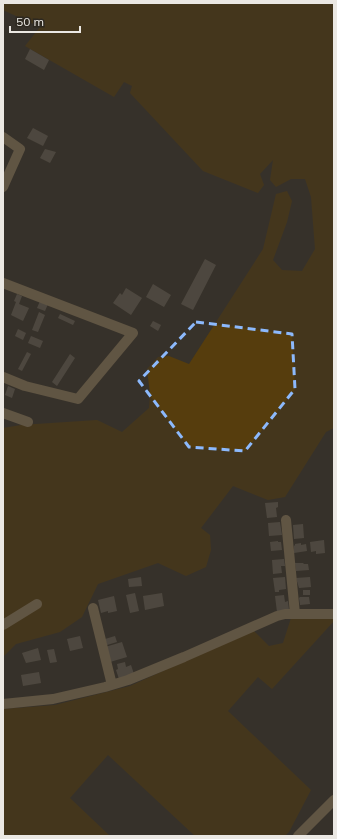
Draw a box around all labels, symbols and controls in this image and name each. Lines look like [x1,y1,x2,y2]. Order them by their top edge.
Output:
scale bar [10,8,80,34]
text: 50 m [16,14,44,29]

